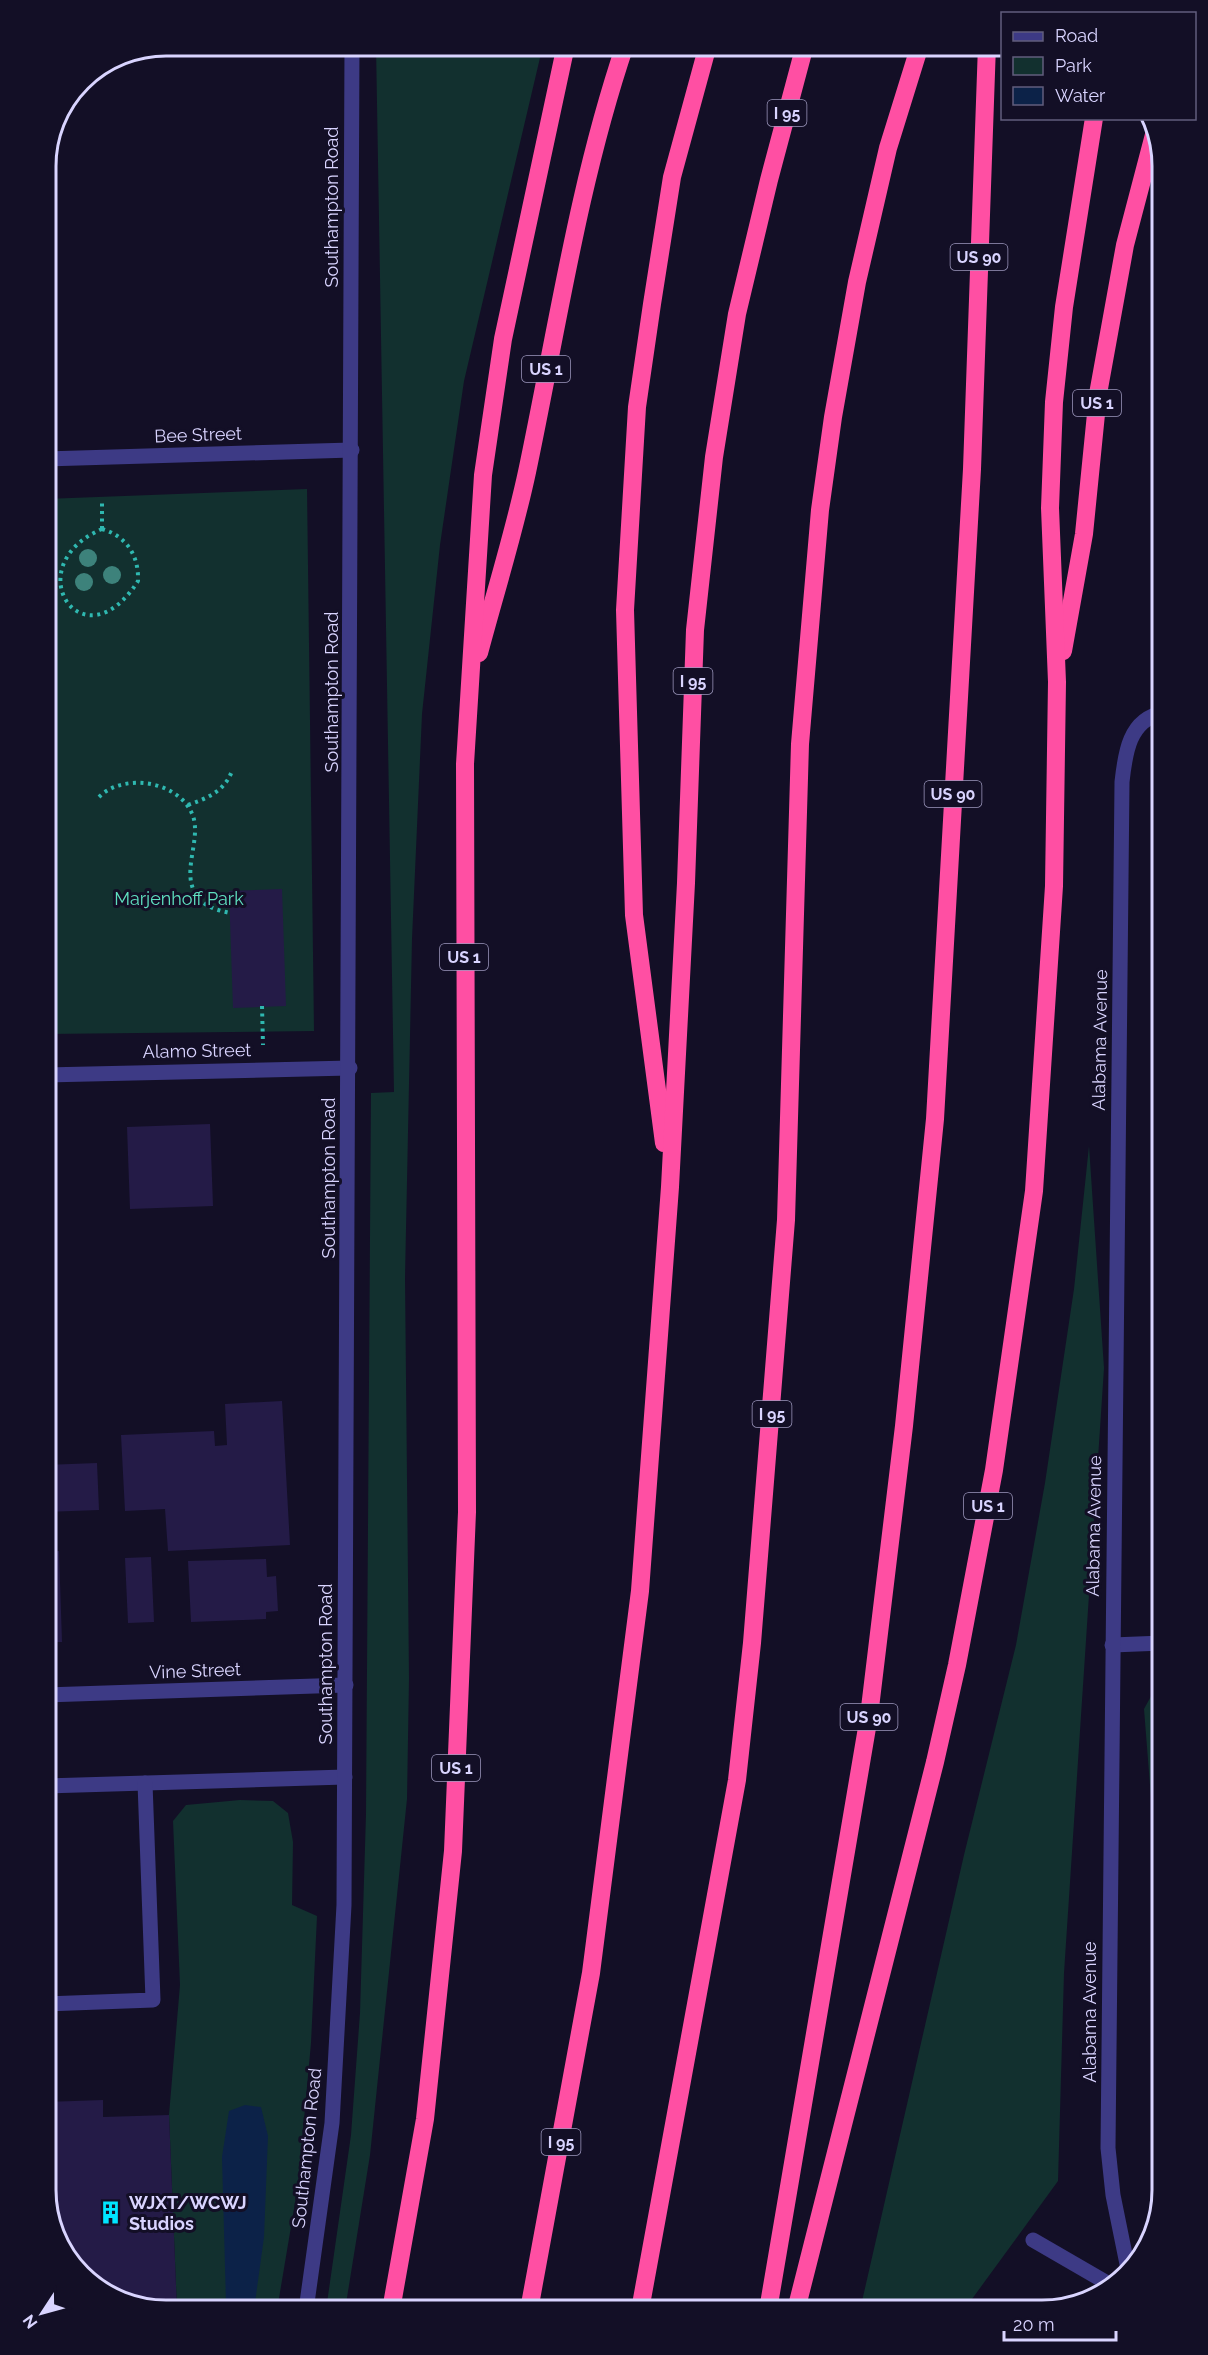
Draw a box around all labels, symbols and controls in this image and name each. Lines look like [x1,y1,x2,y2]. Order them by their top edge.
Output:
legend [1001,12,1196,120]
text: Road [1055,25,1098,46]
text: Park [1055,55,1092,76]
text: Water [1055,85,1106,106]
road number: I 95 [768,100,806,126]
street label: Southampton Road [321,126,342,288]
road number: US 90 [950,244,1008,270]
road number: US 1 [522,356,570,382]
road number: US 1 [1073,390,1121,416]
street label: Bee Street [154,422,242,447]
street label: Southampton Road [321,611,342,773]
road number: I 95 [674,668,712,694]
road number: US 90 [924,781,982,807]
park label: Marjenhoff Park [114,888,244,909]
road number: US 1 [440,944,488,970]
street label: Alabama Avenue [1088,969,1111,1111]
street label: Alamo Street [143,1039,251,1062]
street label: Southampton Road [318,1097,339,1259]
road number: I 95 [752,1401,792,1427]
street label: Alabama Avenue [1082,1455,1105,1597]
road number: US 1 [964,1493,1012,1519]
street label: Southampton Road [315,1583,336,1745]
street label: Vine Street [149,1658,241,1683]
road number: US 90 [840,1704,898,1730]
road number: US 1 [432,1755,480,1781]
street label: Alabama Avenue [1079,1941,1100,2083]
street label: Southampton Road [288,2067,325,2229]
road number: I 95 [542,2129,580,2155]
place label: WJXT/WCWJ Studios [129,2192,247,2234]
building icon: WJXT/WCWJ Studios [98,2200,124,2226]
north arrow [12,2283,72,2343]
scale bar [1004,2304,1116,2342]
text: N [19,2311,42,2332]
text: 20 m [1013,2314,1055,2335]

